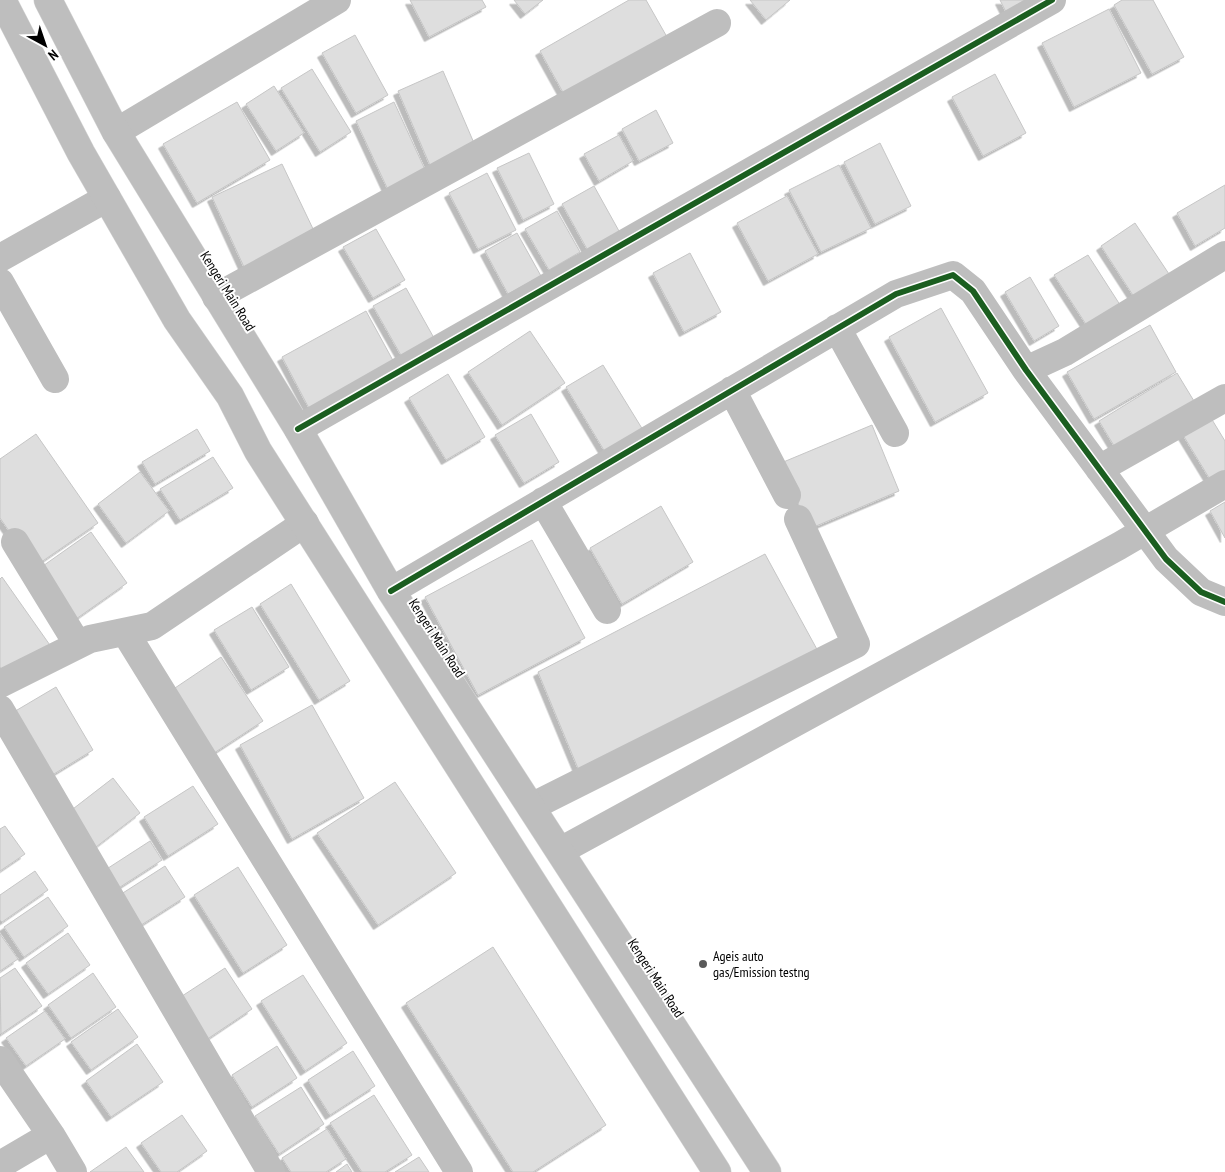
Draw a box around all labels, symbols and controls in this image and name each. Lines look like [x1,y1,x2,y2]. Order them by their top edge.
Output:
north arrow [20,20,70,70]
text: N [45,46,62,64]
street label: Kengeri Main Road [196,248,260,334]
street label: Kengeri Main Road [405,595,469,681]
street label: Kengeri Main Road [624,935,688,1021]
place label: Ageis auto gas/Emission testng [713,947,810,981]
marker: Ageis auto gas/Emission testng [697,958,709,970]

